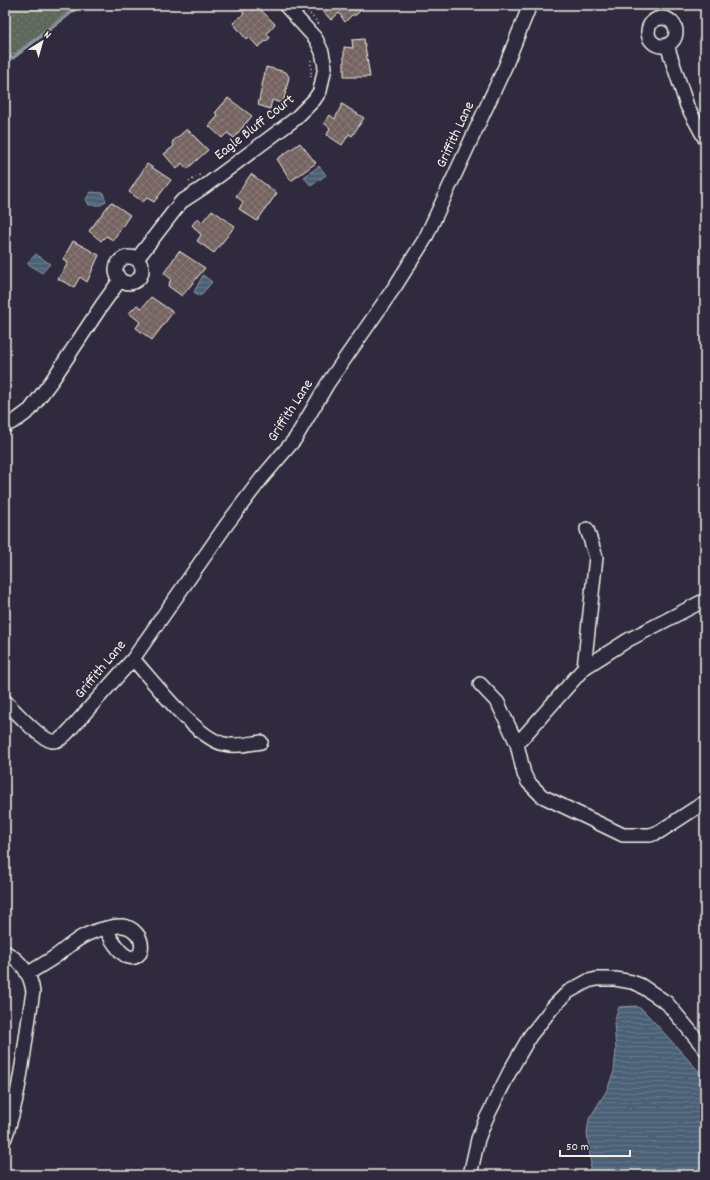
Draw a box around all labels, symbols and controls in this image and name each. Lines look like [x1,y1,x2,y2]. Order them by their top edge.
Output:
north arrow [22,22,62,62]
text: N [40,28,54,44]
street label: Eagle Bluff Court [210,89,300,166]
street label: Griffith Lane [431,98,481,172]
street label: Griffith Lane [262,375,320,447]
street label: Griffith Lane [70,635,132,704]
scale bar [560,1132,630,1158]
text: 50 m [566,1139,589,1156]

